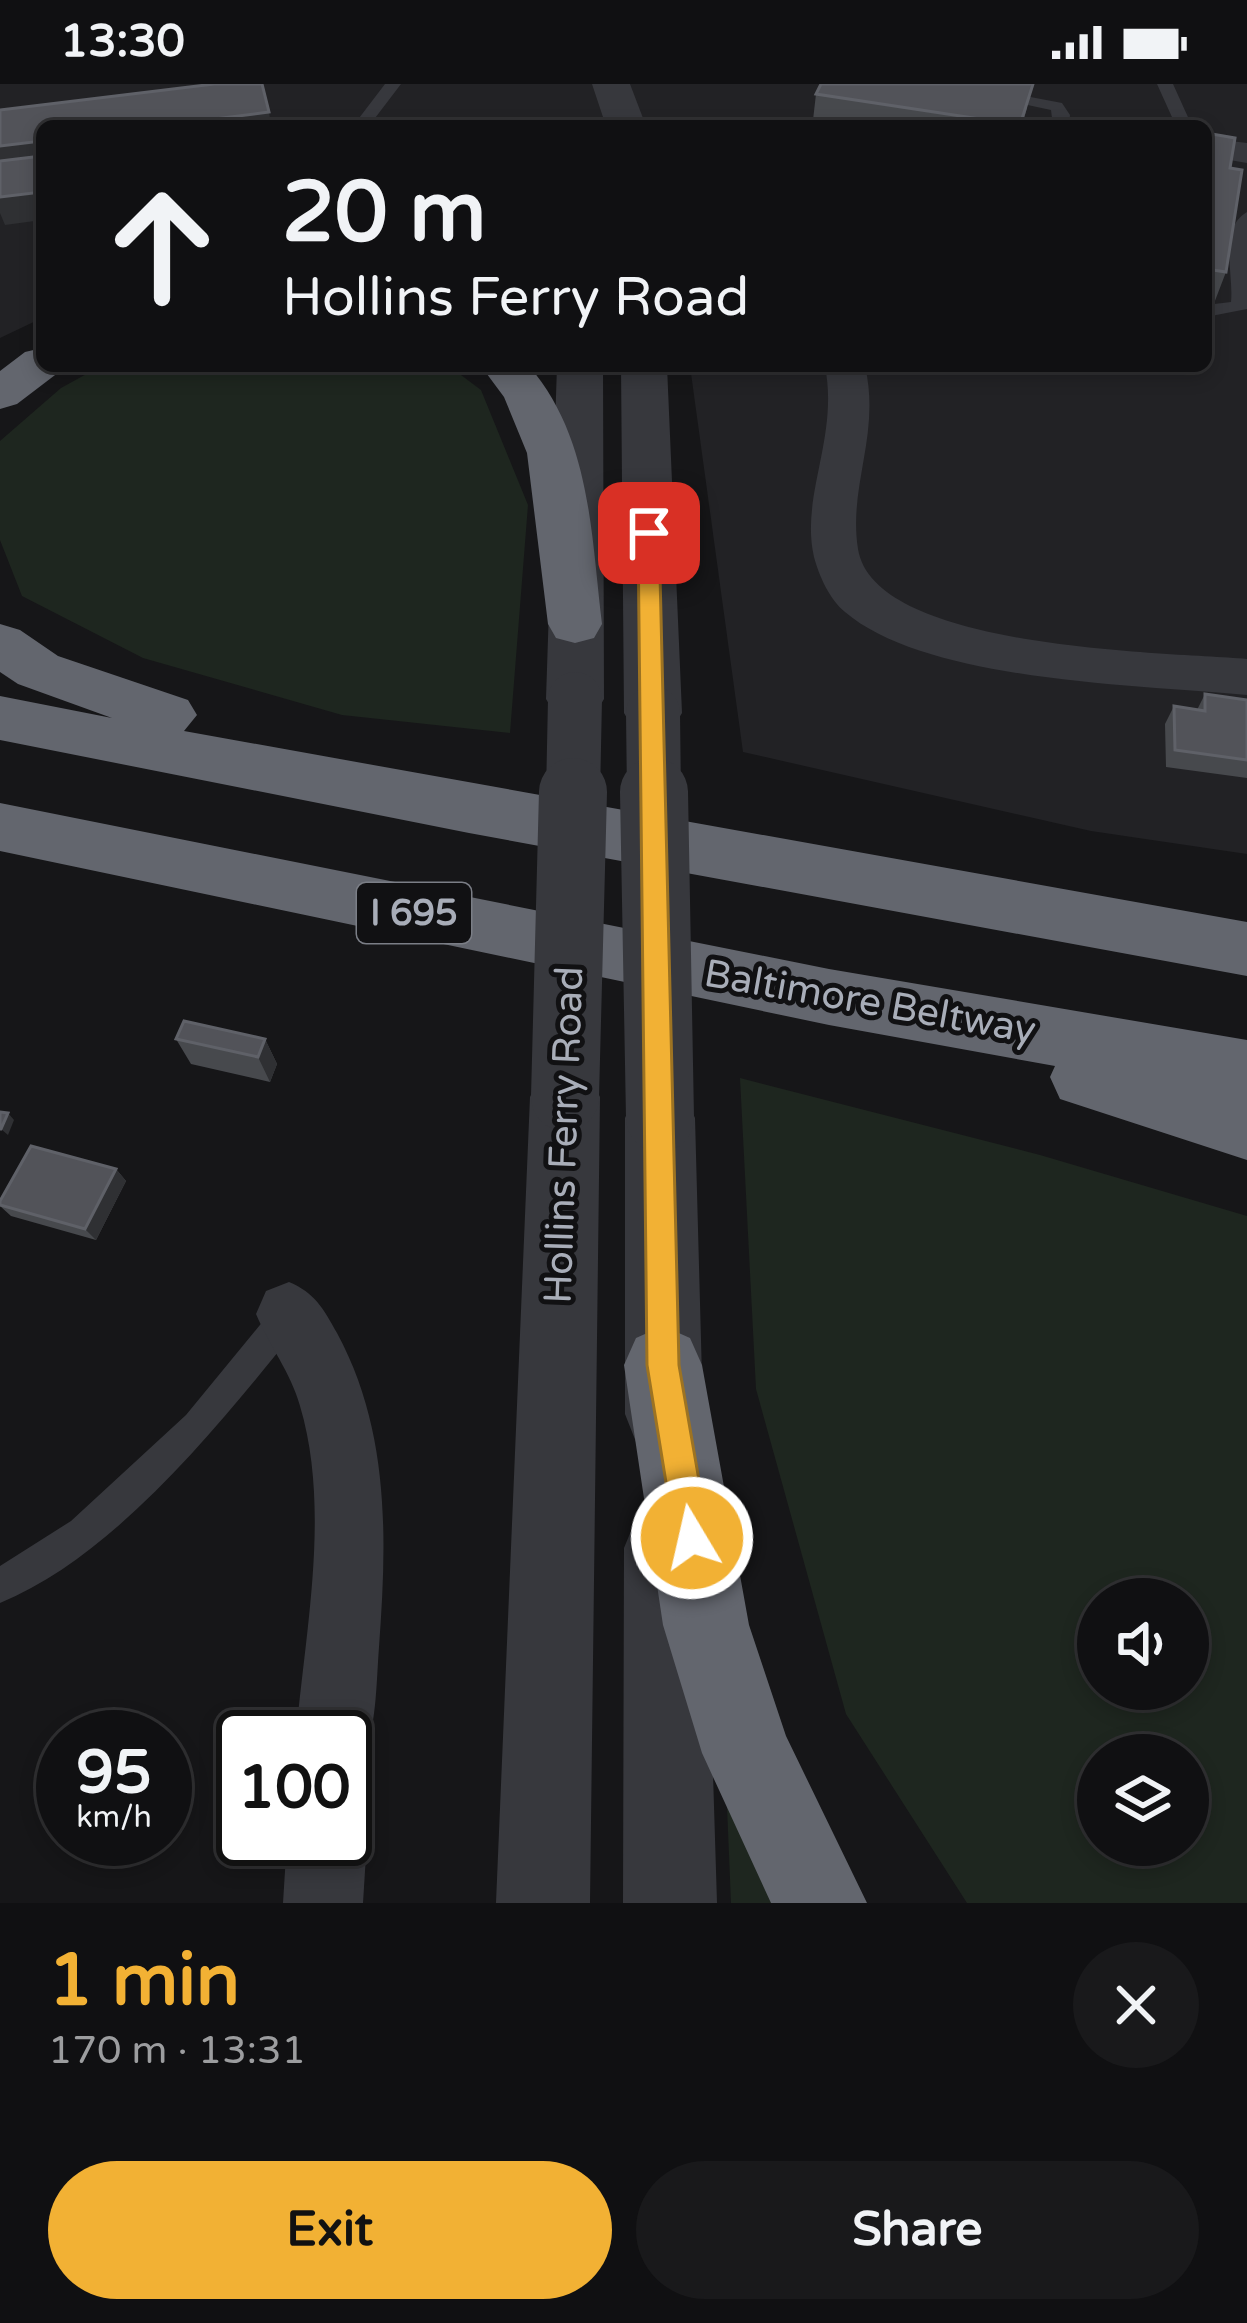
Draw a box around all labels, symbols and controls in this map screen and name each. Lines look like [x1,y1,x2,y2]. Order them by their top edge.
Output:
text: 13:30 [60,15,185,69]
text: 20 m [282,163,486,264]
icon: ahead [84,168,240,324]
text: Hollins Ferry Road [282,265,749,330]
pin [598,482,700,584]
icon: arrive [616,500,682,566]
road number: I 695 [357,883,471,943]
street label: Baltimore Beltway [701,950,1039,1054]
street label: Hollins Ferry Road [535,966,593,1304]
position arrow [629,1475,755,1601]
map controls [1077,1578,1209,1866]
button: sound [1077,1578,1209,1710]
speed limit sign: 100 [216,1710,372,1866]
button: layers [1077,1734,1209,1866]
text: 95 [76,1737,152,1809]
text: km/h [76,1799,152,1836]
text: 1 min [48,1938,240,2025]
button: close [1073,1942,1199,2068]
text: 170 m · 13:31 [48,2027,306,2074]
button: Exit [48,2161,612,2299]
button: Share [636,2161,1199,2299]

